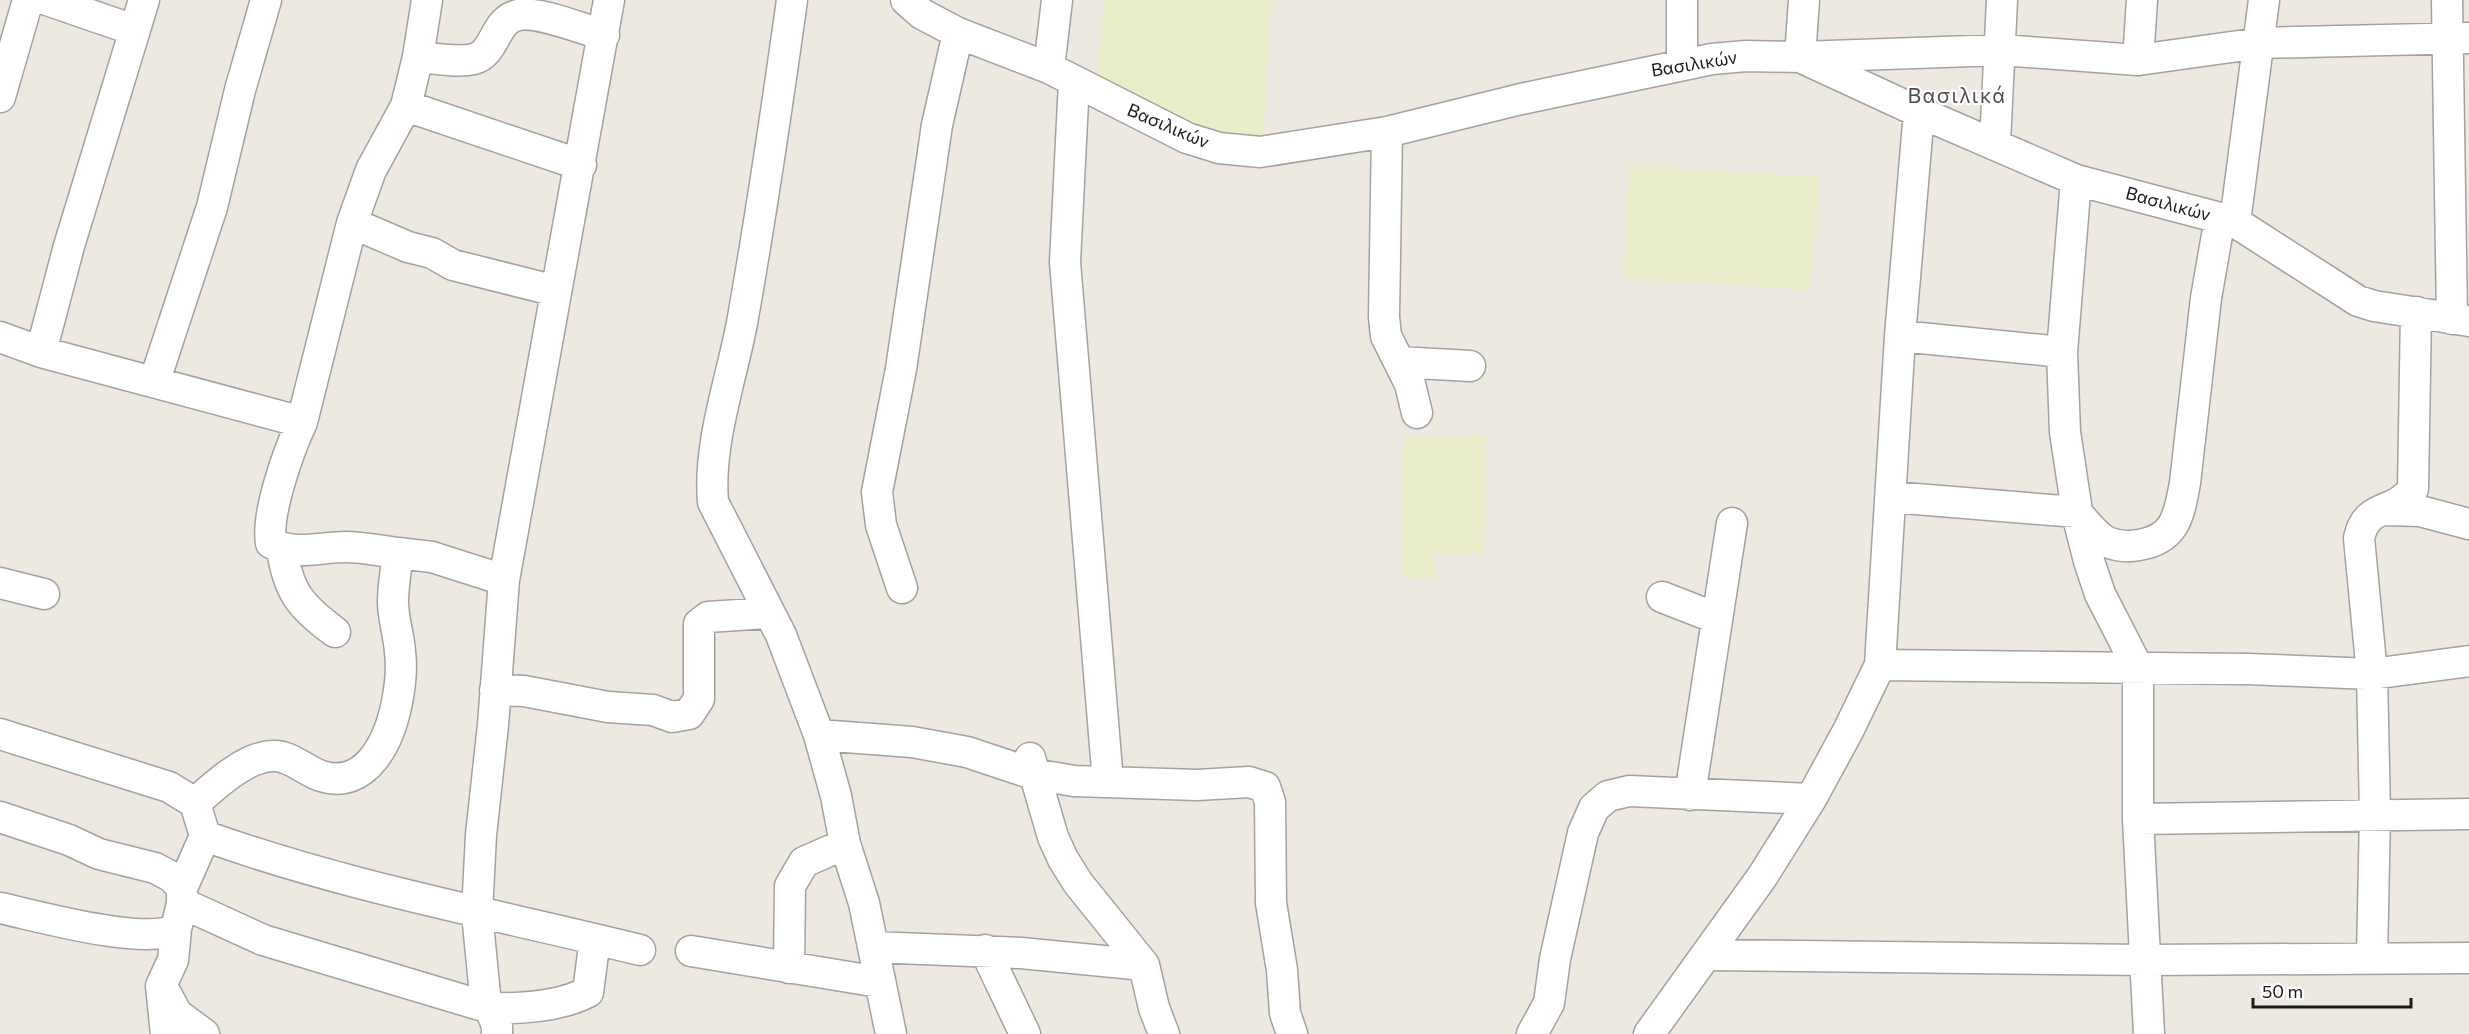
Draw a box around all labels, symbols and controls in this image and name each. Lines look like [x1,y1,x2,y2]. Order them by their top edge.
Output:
street label: Βασιλικών [1649,45,1738,81]
district label: Βασιλικά [1907,82,2007,107]
street label: Βασιλικών [1124,98,1213,152]
street label: Βασιλικών [2124,181,2213,225]
scale bar [2253,971,2410,1009]
text: 50 m [2262,980,2303,1002]

